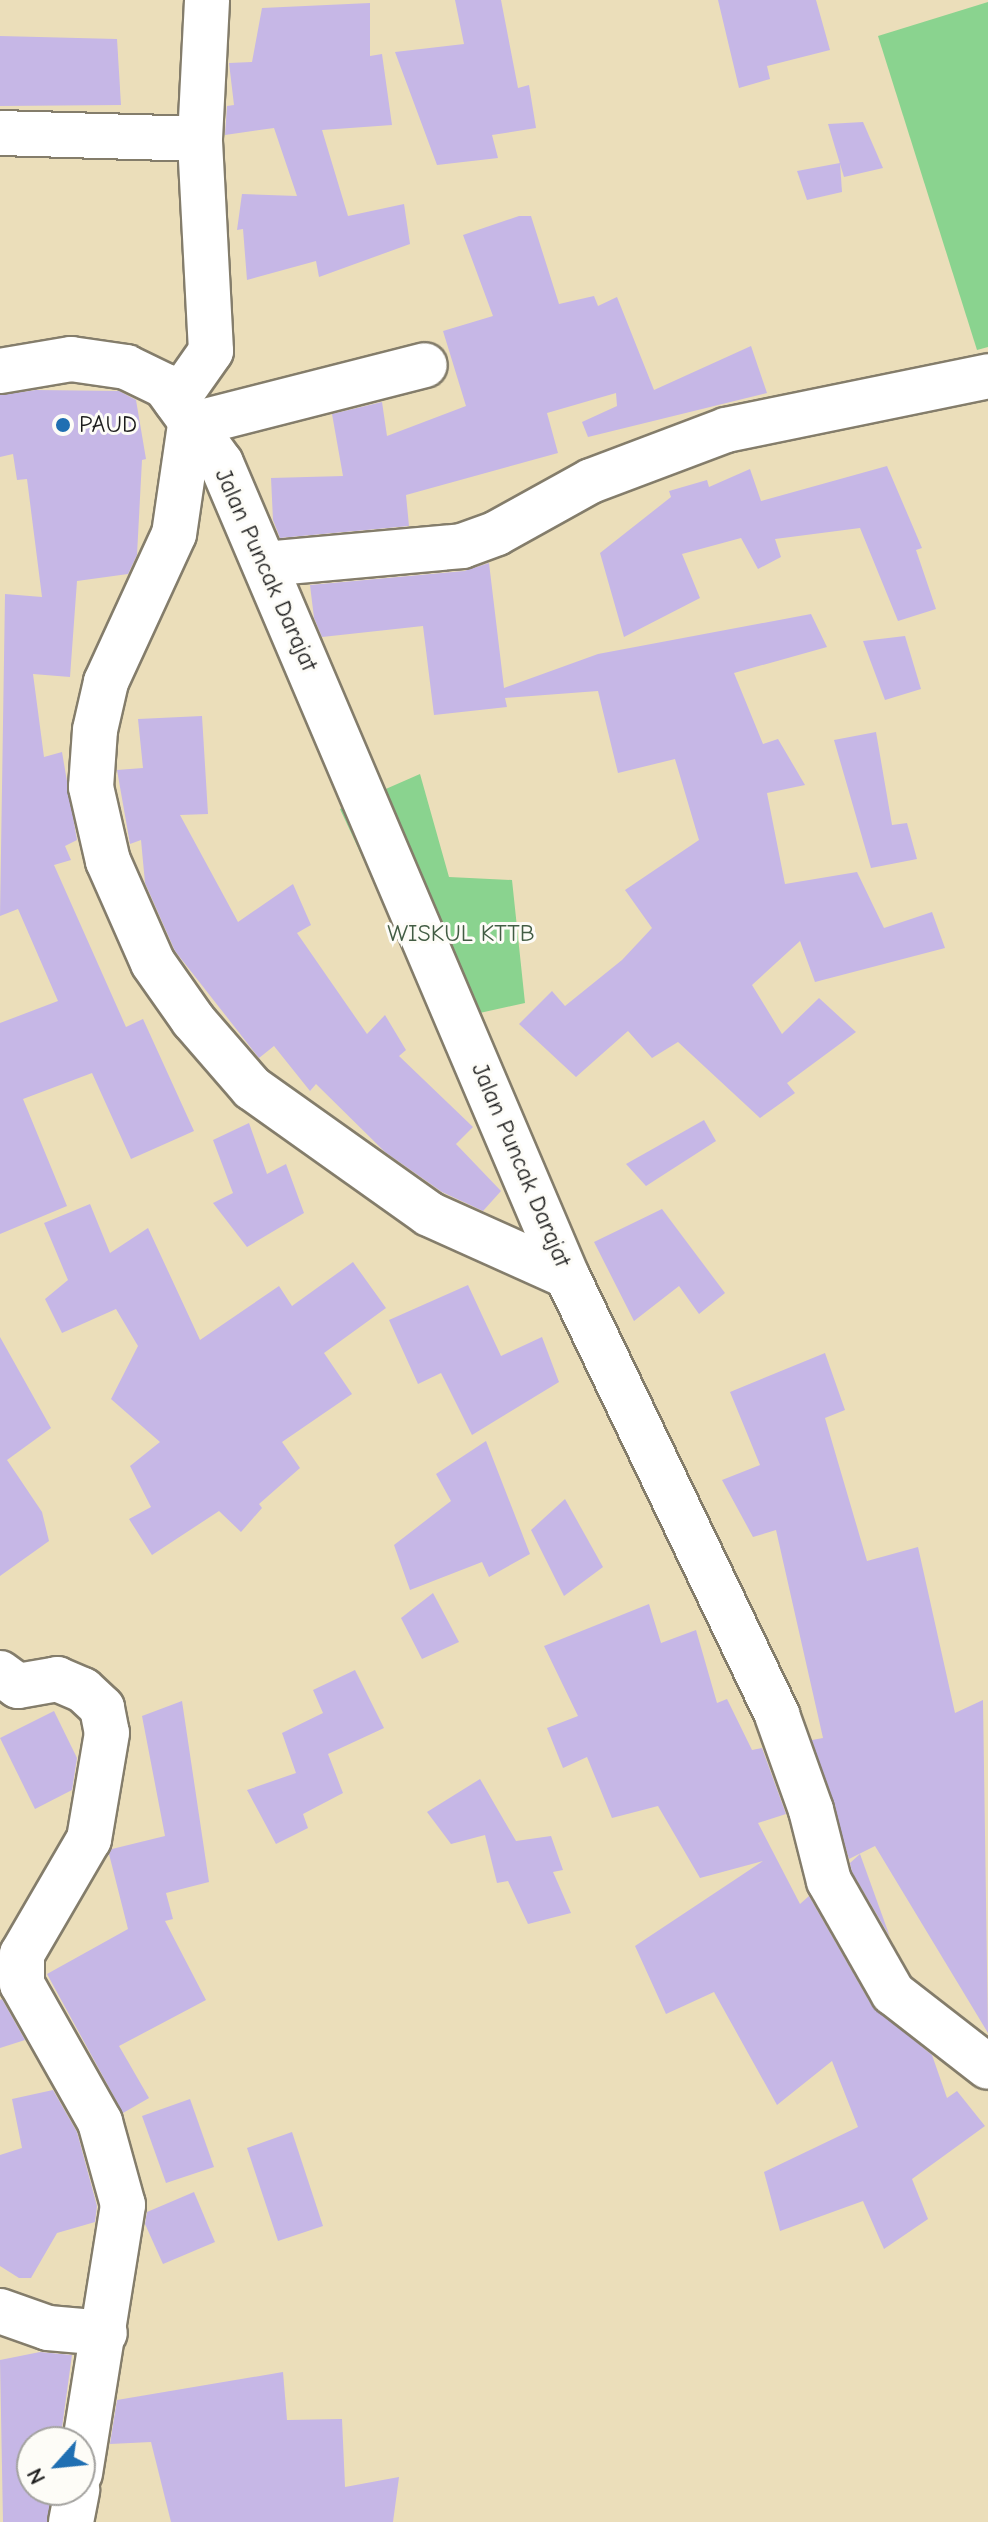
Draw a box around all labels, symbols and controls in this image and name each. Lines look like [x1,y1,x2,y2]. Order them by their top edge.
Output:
place label: PAUD [79,411,137,439]
marker: PAUD [54,416,72,434]
street label: Jalan Puncak Darajat [208,464,324,676]
park label: WISKUL KTTB [387,920,535,948]
street label: Jalan Puncak Darajat [465,1059,577,1271]
north arrow [16,2426,96,2506]
text: N [22,2464,51,2488]

